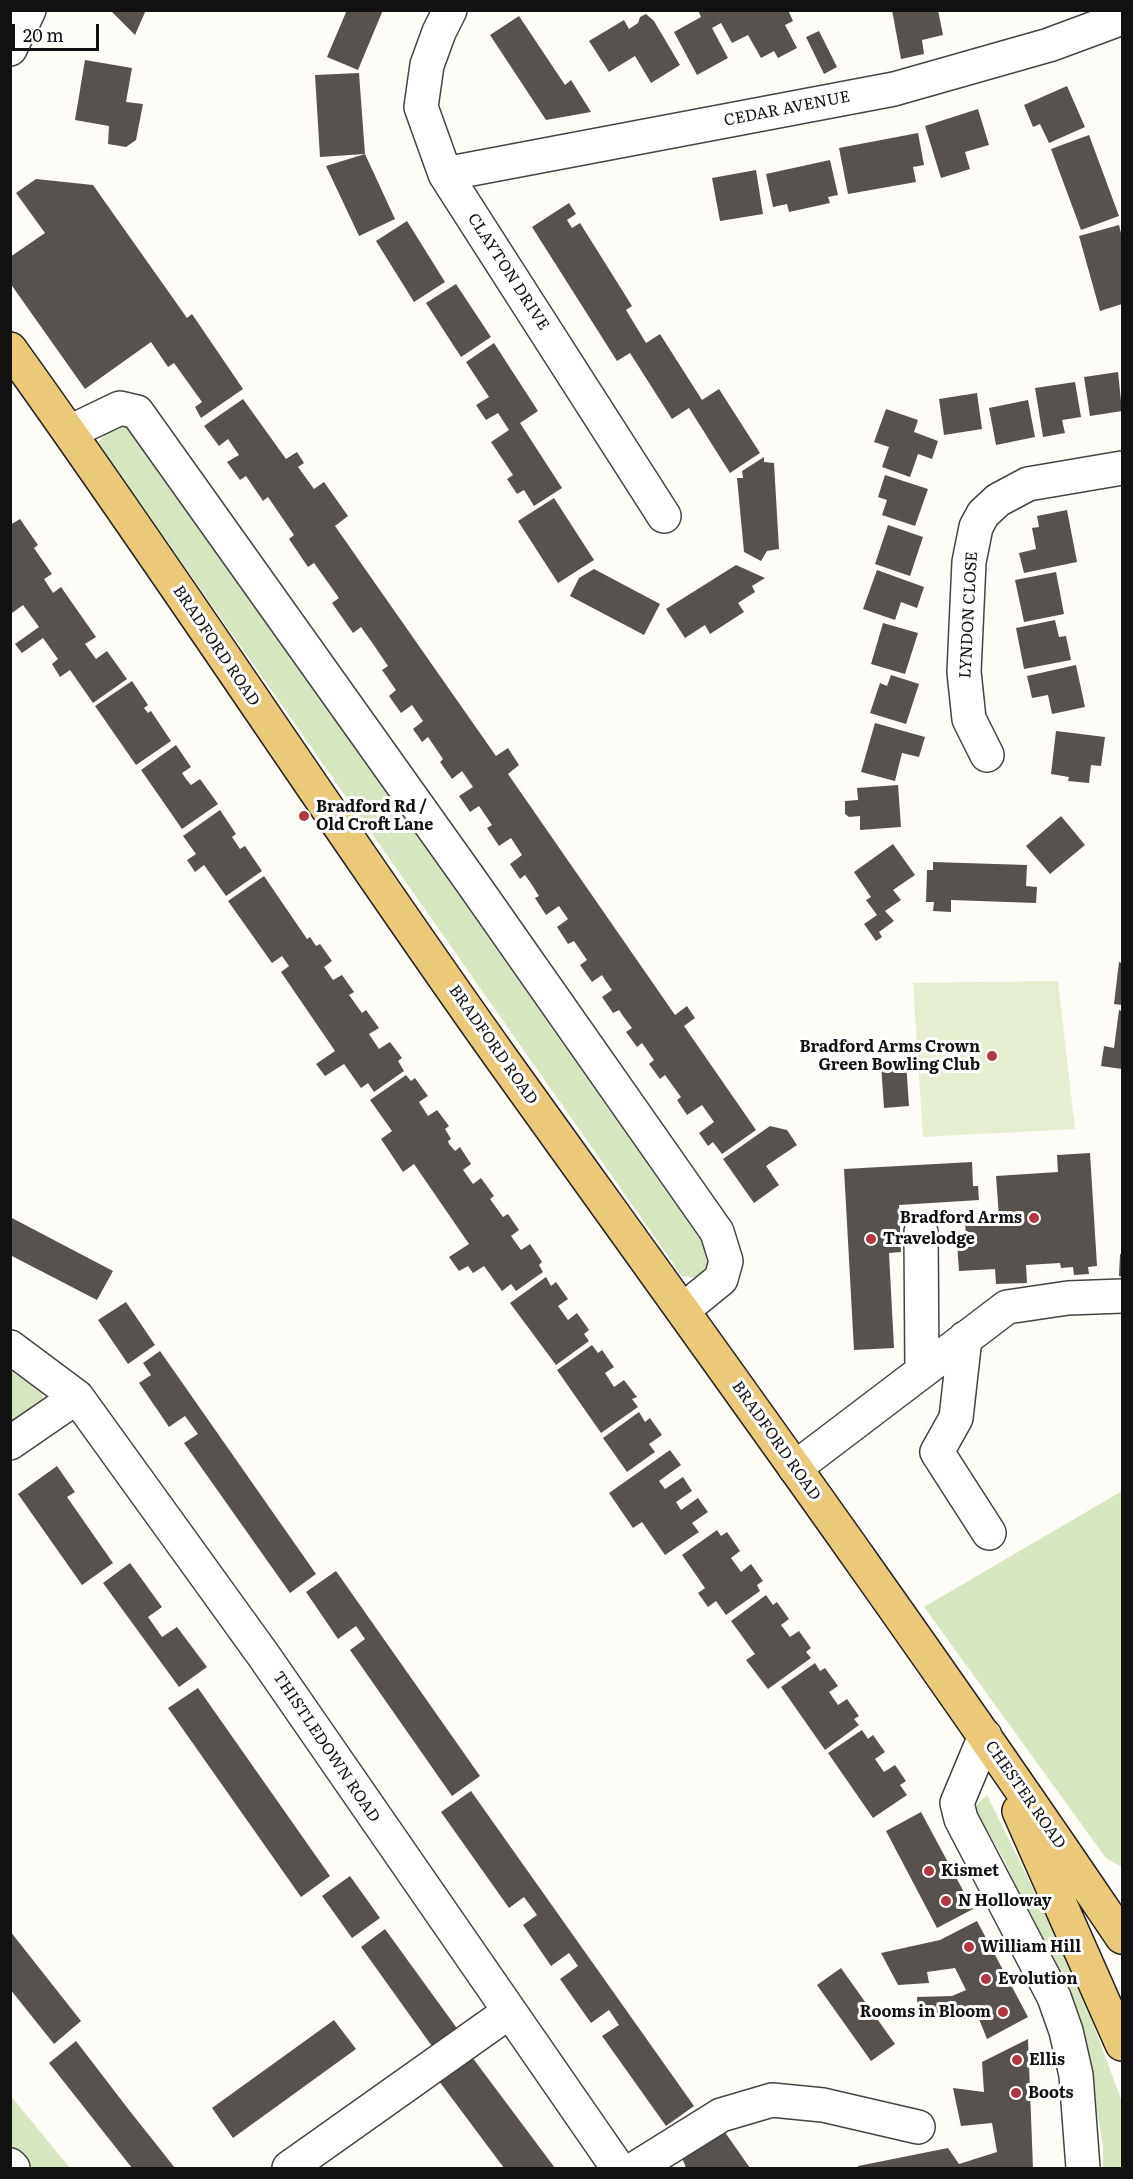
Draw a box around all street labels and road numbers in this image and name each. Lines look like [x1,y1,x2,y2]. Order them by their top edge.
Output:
street label: CEDAR AVENUE [722,87,852,131]
street label: CLAYTON DRIVE [463,210,553,334]
street label: LYNDON CLOSE [956,551,982,679]
street label: BRADFORD ROAD [168,582,264,710]
street label: BRADFORD ROAD [445,982,541,1108]
street label: BRADFORD ROAD [728,1378,824,1504]
street label: THISTLEDOWN ROAD [268,1668,384,1826]
street label: CHESTER ROAD [981,1737,1069,1853]

